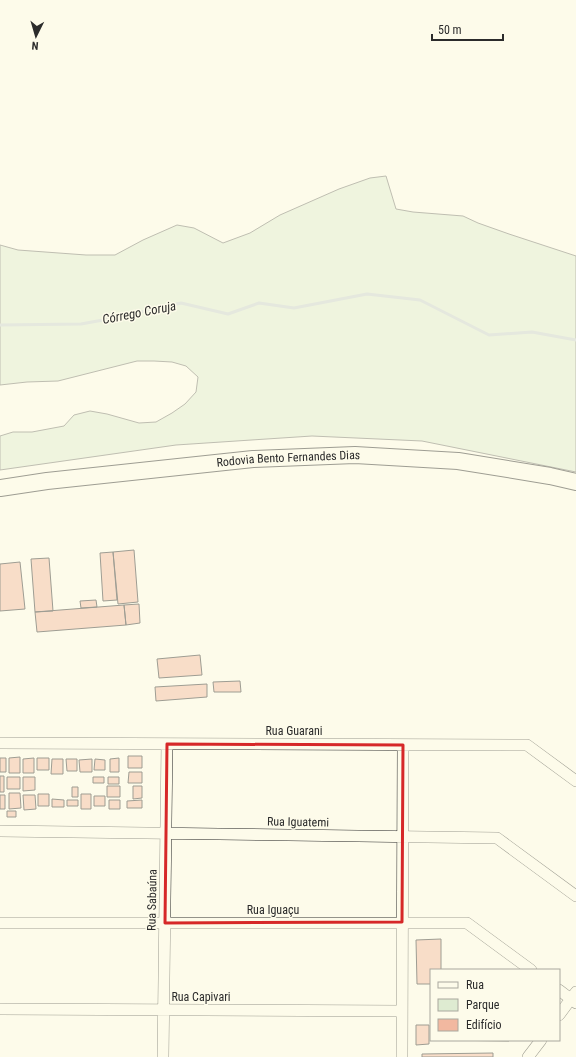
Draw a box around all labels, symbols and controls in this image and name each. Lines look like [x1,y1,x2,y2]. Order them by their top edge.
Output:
north arrow [16,16,56,56]
scale bar [432,16,503,42]
text: 50 m [438,23,462,37]
text: N [31,39,39,52]
water label: Córrego Coruja [101,298,177,327]
street label: Rodovia Bento Fernandes Dias [216,448,361,470]
street label: Rua Guarani [265,724,323,738]
street label: Rua Iguatemi [267,814,329,830]
street label: Rua Sabaúna [144,869,160,931]
street label: Rua Iguaçu [247,903,299,917]
legend [430,969,560,1041]
text: Rua [466,978,484,992]
street label: Rua Capivari [171,990,231,1004]
text: Parque [466,998,500,1012]
text: Edifício [466,1018,502,1032]

